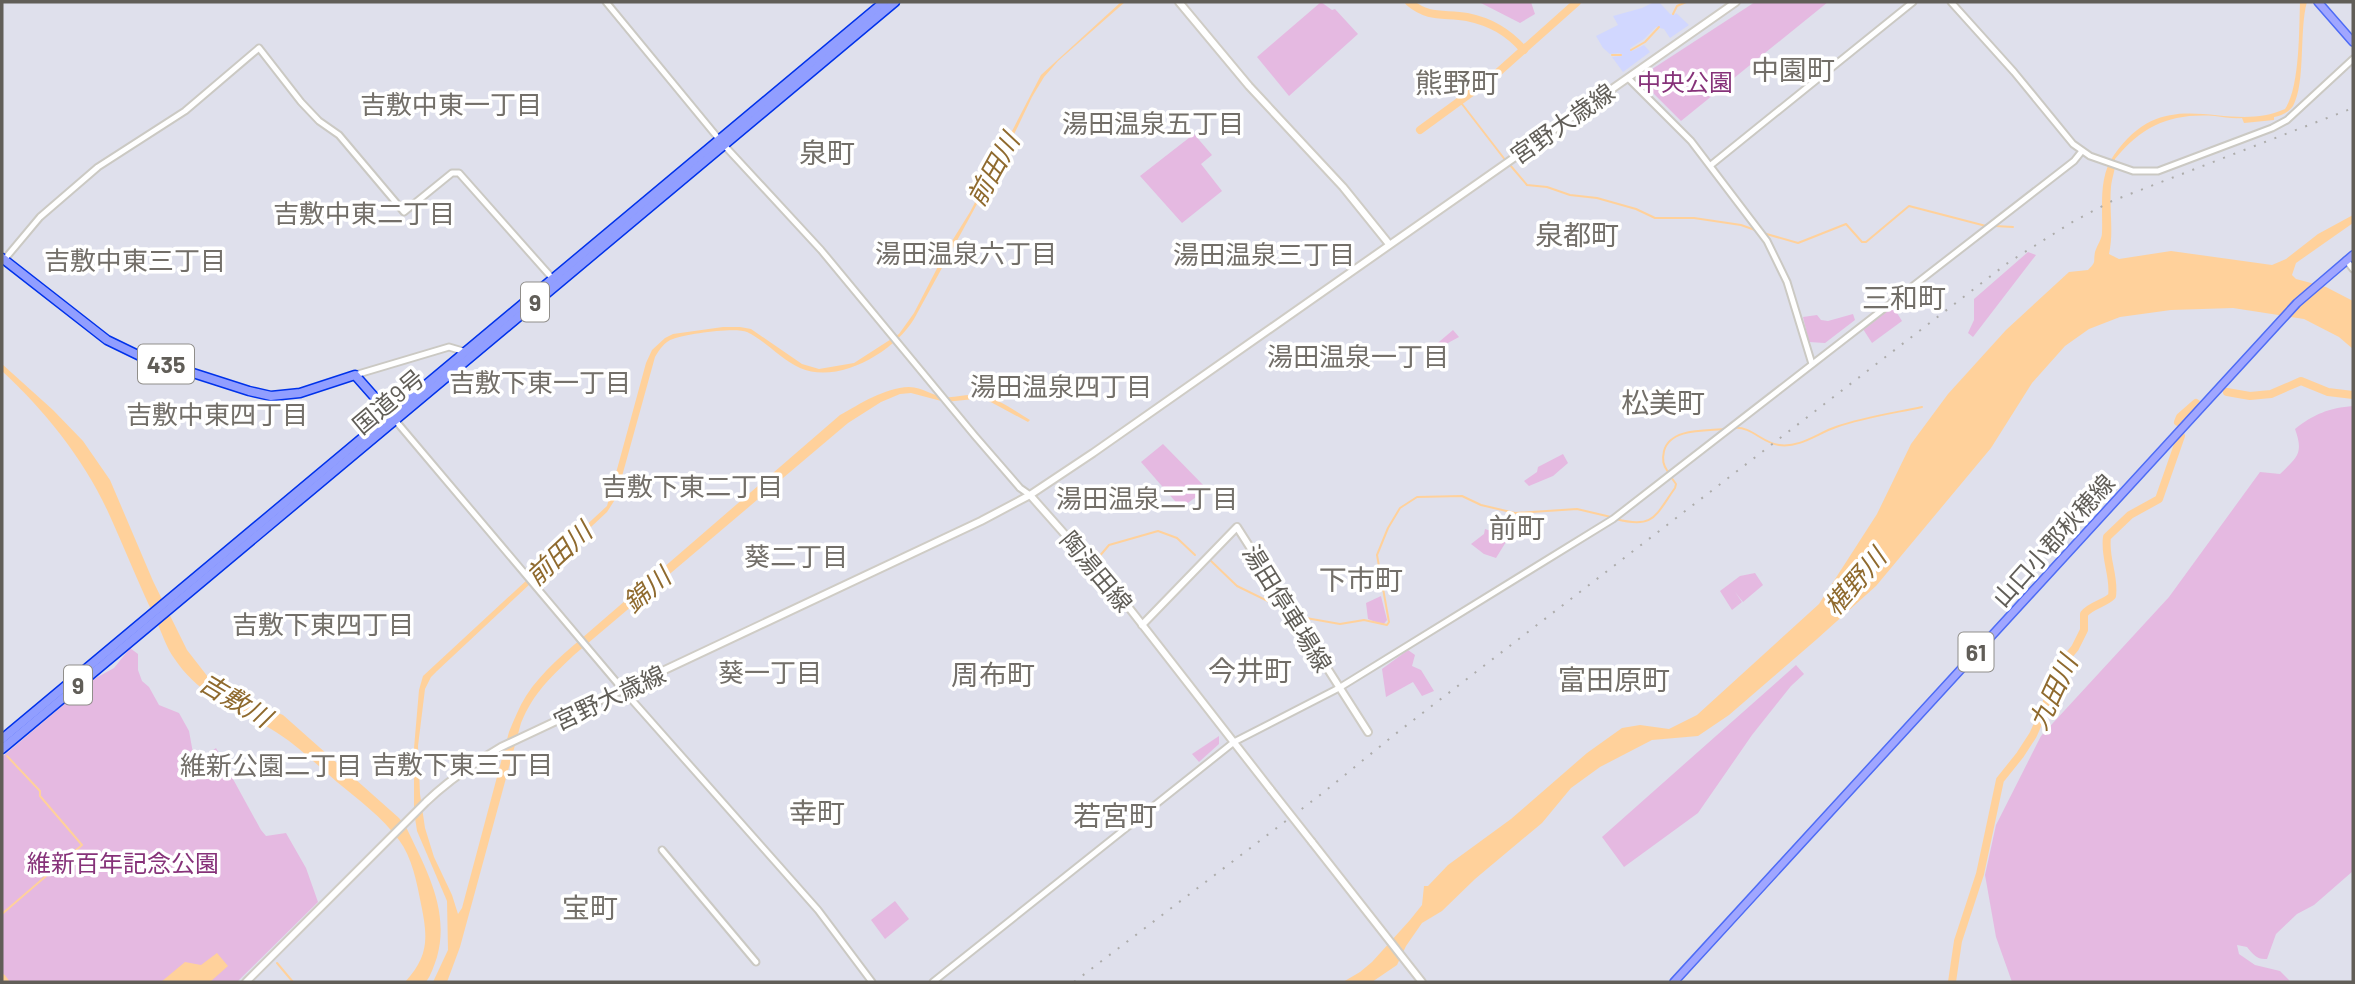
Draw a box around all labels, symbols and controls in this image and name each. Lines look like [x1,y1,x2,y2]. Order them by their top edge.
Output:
district label: 中園町 [1751,52,1835,86]
district label: 熊野町 [1415,65,1499,99]
park label: 中央公園 [1637,67,1733,96]
street label: 宮野大歳線 [1505,77,1619,169]
district label: 吉敷中東一丁目 [360,88,542,119]
district label: 湯田温泉五丁目 [1062,107,1244,138]
water label: 前田川 [960,125,1026,211]
district label: 泉町 [799,135,855,169]
district label: 吉敷中東二丁目 [273,197,455,228]
district label: 泉都町 [1535,217,1619,251]
district label: 湯田温泉六丁目 [875,237,1057,268]
district label: 湯田温泉三丁目 [1173,238,1355,269]
district label: 吉敷中東三丁目 [44,244,226,275]
district label: 三和町 [1862,280,1946,314]
road number: 9 [521,282,549,322]
district label: 湯田温泉一丁目 [1267,340,1449,371]
road number: 435 [138,344,194,384]
street label: 国道9号 [346,363,430,439]
district label: 吉敷下東一丁目 [449,366,631,397]
district label: 湯田温泉四丁目 [970,370,1152,401]
district label: 松美町 [1621,385,1705,419]
district label: 吉敷中東四丁目 [126,398,308,429]
street label: 山口小郡秋穂線 [1986,468,2120,612]
district label: 吉敷下東二丁目 [601,470,783,501]
district label: 湯田温泉二丁目 [1056,482,1238,513]
district label: 前町 [1489,510,1545,544]
water label: 前田川 [519,513,599,591]
street label: 陶湯田線 [1055,525,1139,617]
street label: 湯田停車場線 [1238,539,1338,677]
water label: 椹野川 [1817,539,1893,621]
district label: 葵二丁目 [744,540,848,571]
water label: 錦川 [616,558,678,618]
district label: 下市町 [1319,562,1403,596]
district label: 吉敷下東四丁目 [232,608,414,639]
road number: 61 [1958,632,1994,672]
water label: 九田川 [2021,647,2084,734]
district label: 今井町 [1208,653,1292,687]
district label: 葵一丁目 [718,656,822,687]
district label: 周布町 [951,657,1035,691]
street label: 宮野大歳線 [548,659,670,735]
district label: 富田原町 [1558,662,1670,696]
road number: 9 [64,666,92,705]
water label: 吉敷川 [195,666,280,734]
district label: 吉敷下東三丁目 [371,748,553,779]
district label: 維新公園二丁目 [180,749,362,780]
district label: 幸町 [789,795,845,829]
district label: 若宮町 [1073,798,1157,832]
park label: 維新百年記念公園 [27,848,219,877]
district label: 宝町 [562,890,618,924]

